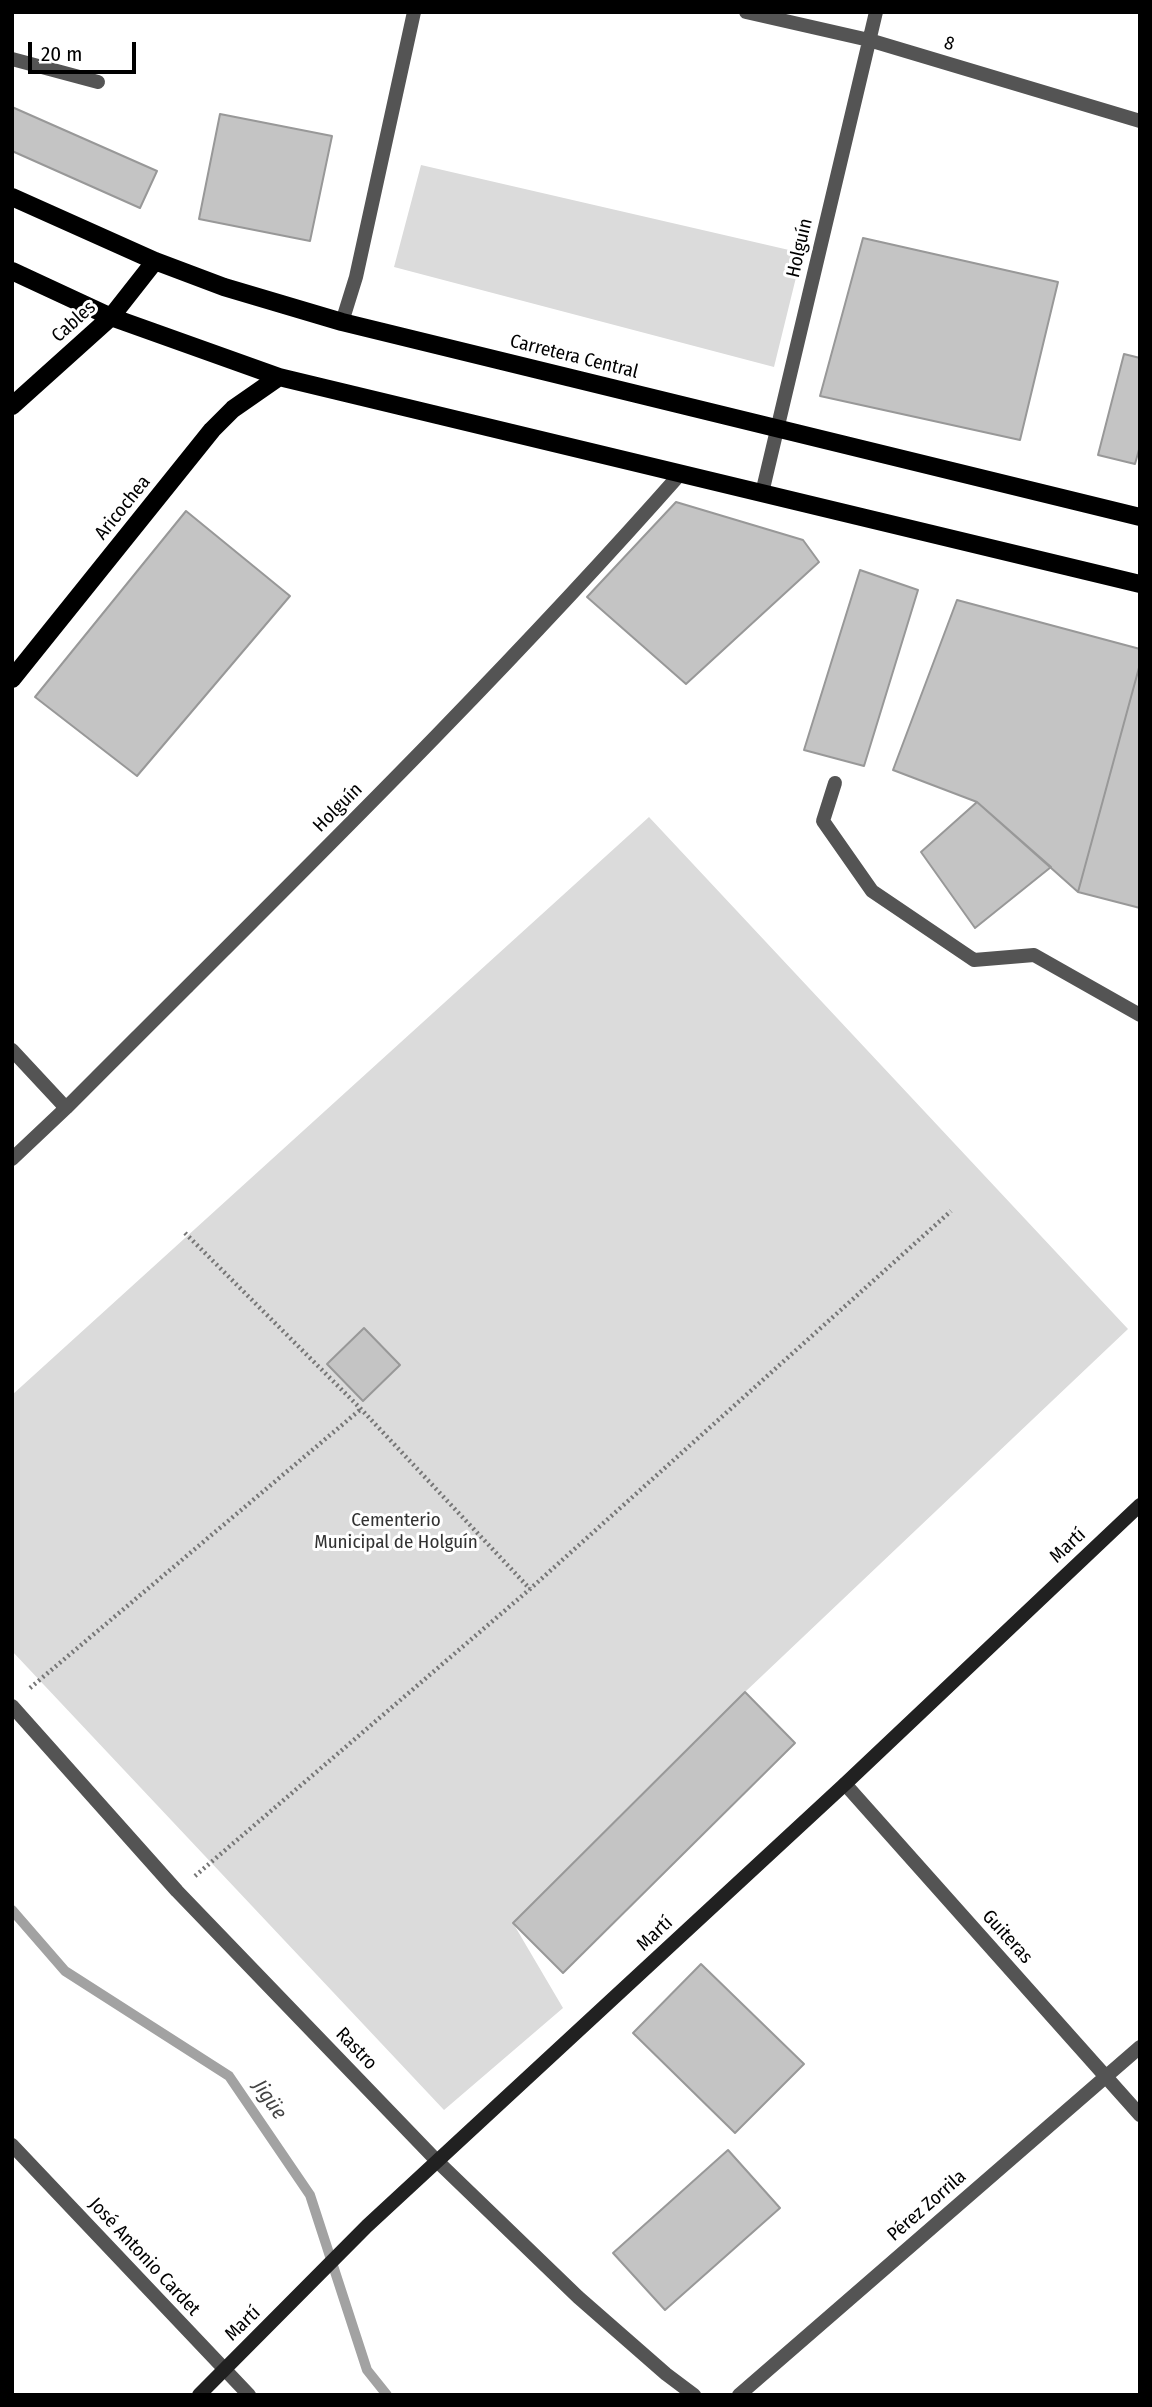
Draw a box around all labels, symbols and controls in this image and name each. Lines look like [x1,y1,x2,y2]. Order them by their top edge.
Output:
scale bar [32,28,140,72]
street label: 8 [941,32,957,56]
text: 20 m [41,41,82,67]
street label: Holguín [782,216,818,280]
street label: Cables [47,296,101,348]
street label: Carretera Central [508,330,640,384]
street label: Aricochea [90,471,156,545]
street label: Holguín [309,779,367,837]
park label: Cementerio Municipal de Holguín [314,1510,478,1554]
street label: Martí [1045,1524,1091,1568]
street label: Guiteras [977,1905,1037,1969]
street label: Martí [632,1912,678,1956]
street label: Rastro [331,2023,381,2075]
water label: Jigüe [246,2075,292,2125]
street label: Pérez Zorrila [883,2166,971,2246]
street label: José Antonio Cardet [83,2193,205,2321]
street label: Martí [221,2302,265,2346]

